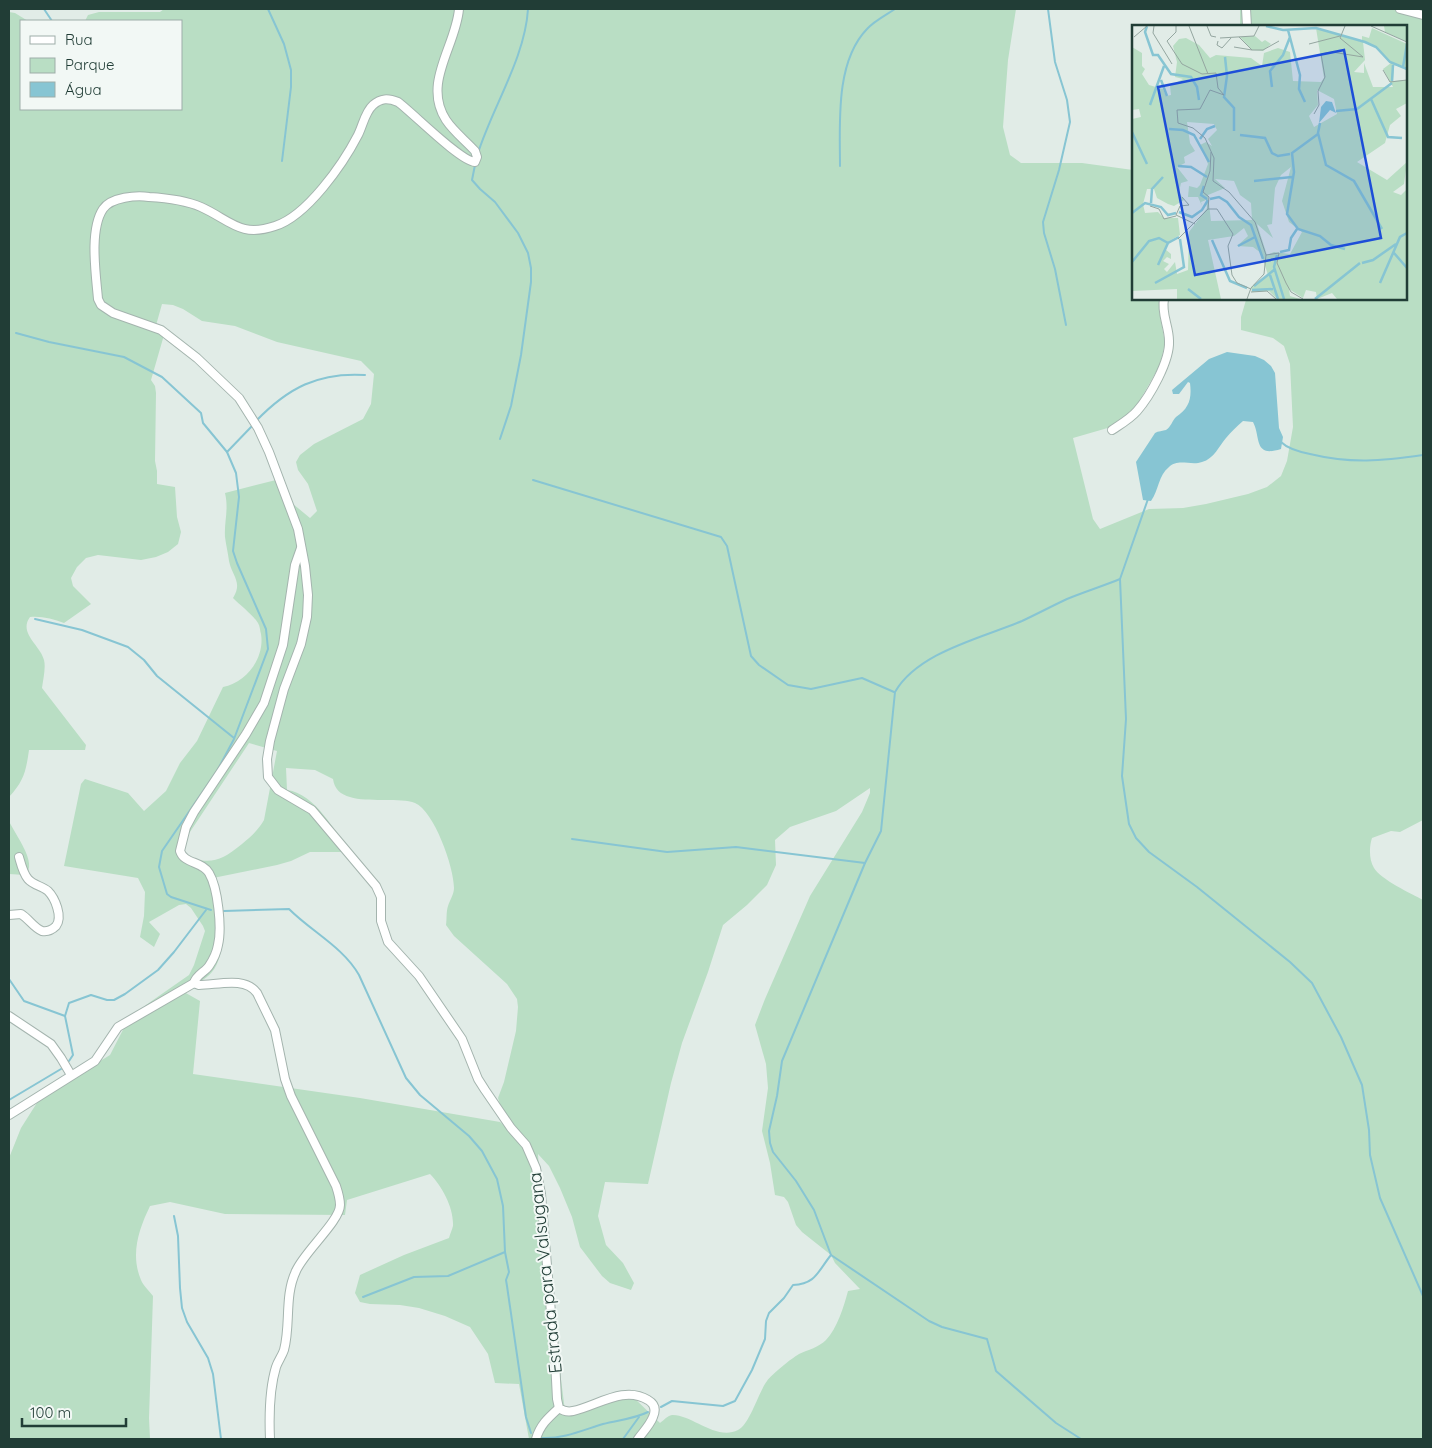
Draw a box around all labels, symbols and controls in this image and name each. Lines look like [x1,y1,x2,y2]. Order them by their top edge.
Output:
legend [20,20,182,110]
inset map [1132,25,1407,300]
text: Rua [65,30,93,49]
text: Parque [65,55,115,74]
text: Água [65,80,102,99]
street label: Estrada para Valsugana [523,1171,567,1375]
scale bar [22,1396,126,1428]
text: 100 m [30,1403,71,1422]

